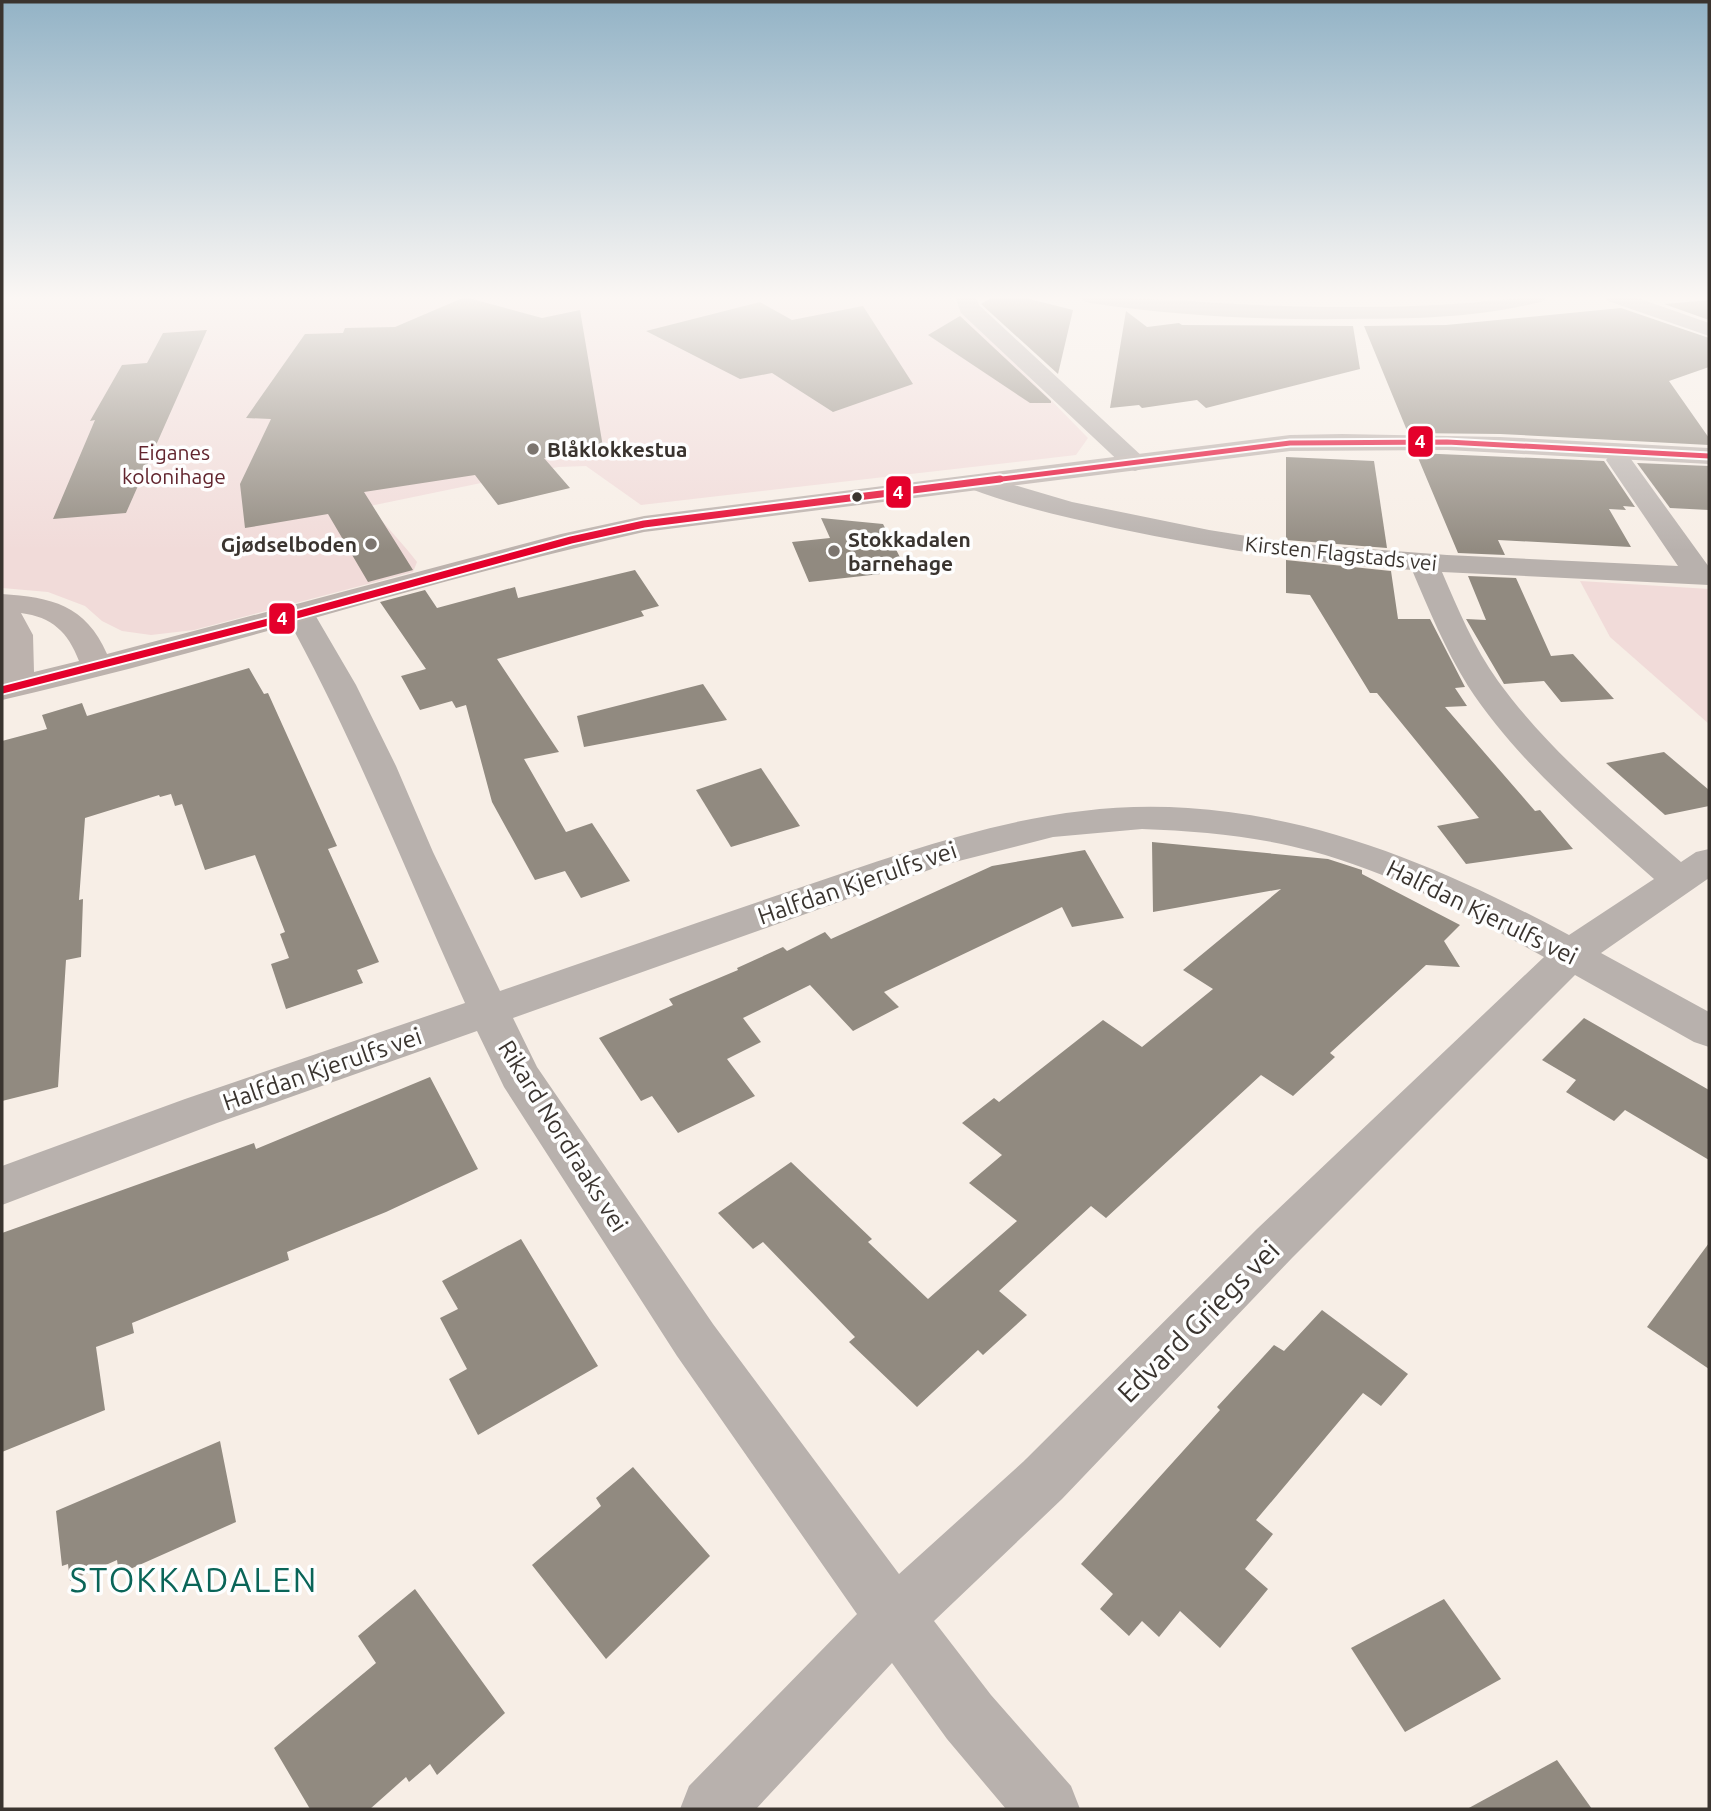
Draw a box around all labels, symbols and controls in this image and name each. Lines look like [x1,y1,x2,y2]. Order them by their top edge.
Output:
line badge: 4 [1407,425,1434,458]
text: 4 [1415,430,1426,452]
place label: Blåklokkestua [547,437,687,461]
park label: Eiganes kolonihage [122,440,226,488]
marker: Blåklokkestua [525,441,541,457]
line badge: 4 [885,475,912,509]
text: 4 [893,481,904,503]
unlabelled marker [850,490,864,504]
place label: Stokkadalen barnehage [848,527,971,575]
street label: Kirsten Flagstads vei [1244,531,1438,575]
place label: Gjødselboden [221,532,357,556]
marker: Gjødselboden [363,536,379,552]
marker: Stokkadalen barnehage [826,543,842,559]
line badge: 4 [268,602,296,635]
text: 4 [277,607,288,629]
street label: Halfdan Kjerulfs vei [754,836,960,930]
street label: Halfdan Kjerulfs vei [1382,854,1582,970]
street label: Halfdan Kjerulfs vei [219,1022,425,1116]
street label: Rikard Nordraaks vei [493,1035,633,1237]
street label: Edvard Griegs vei [1111,1234,1285,1408]
district label: STOKKADALEN [70,1561,318,1598]

